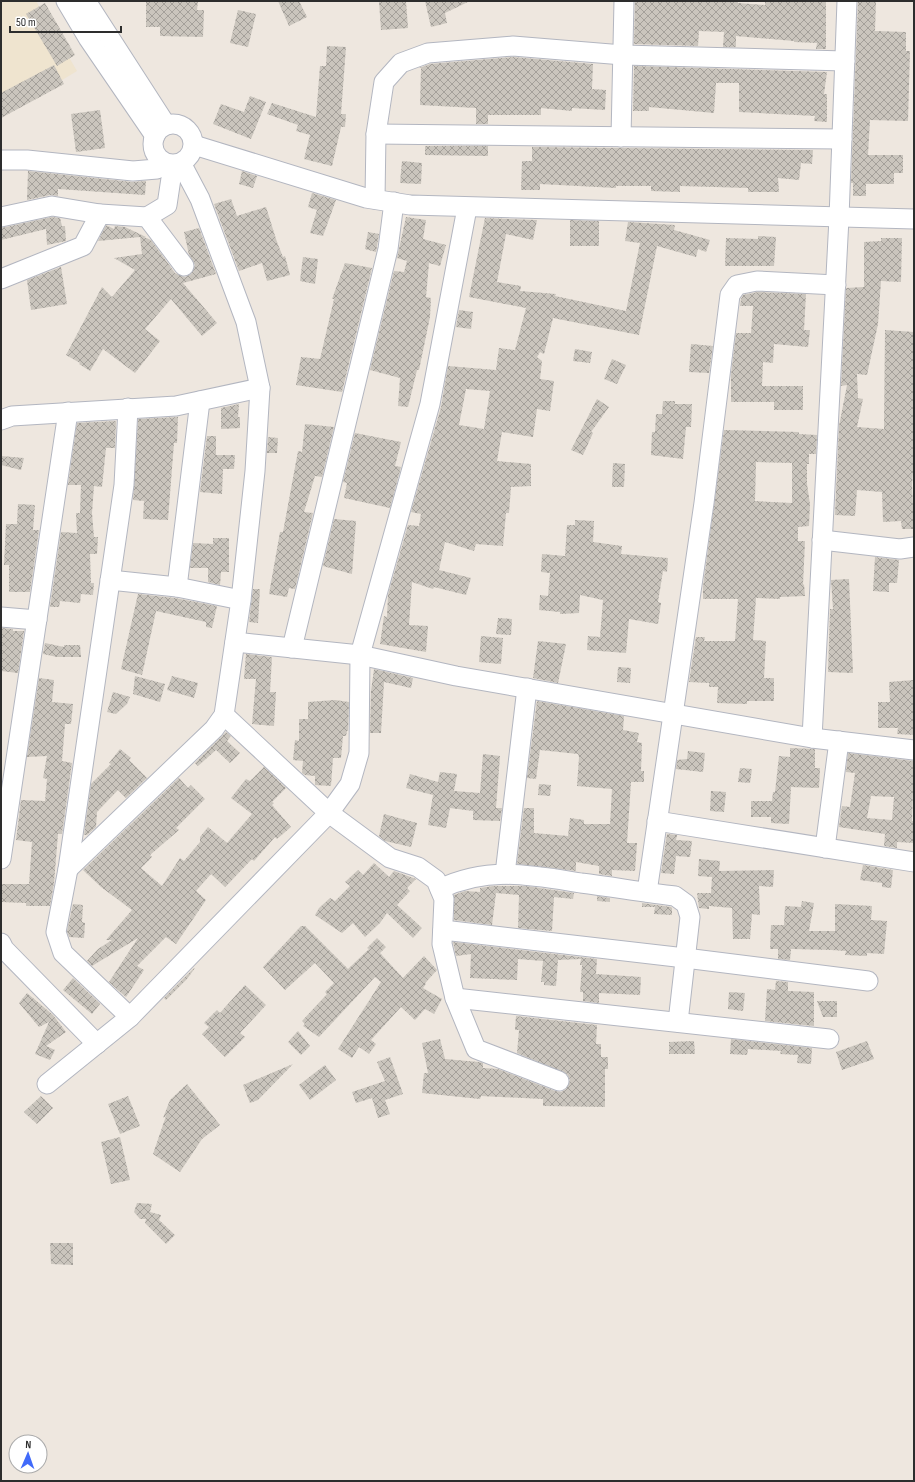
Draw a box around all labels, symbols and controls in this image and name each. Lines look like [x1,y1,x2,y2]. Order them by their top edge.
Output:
scale bar [10,8,121,34]
text: 50 m [16,15,36,30]
north arrow [8,1434,48,1474]
text: N [25,1438,32,1451]

